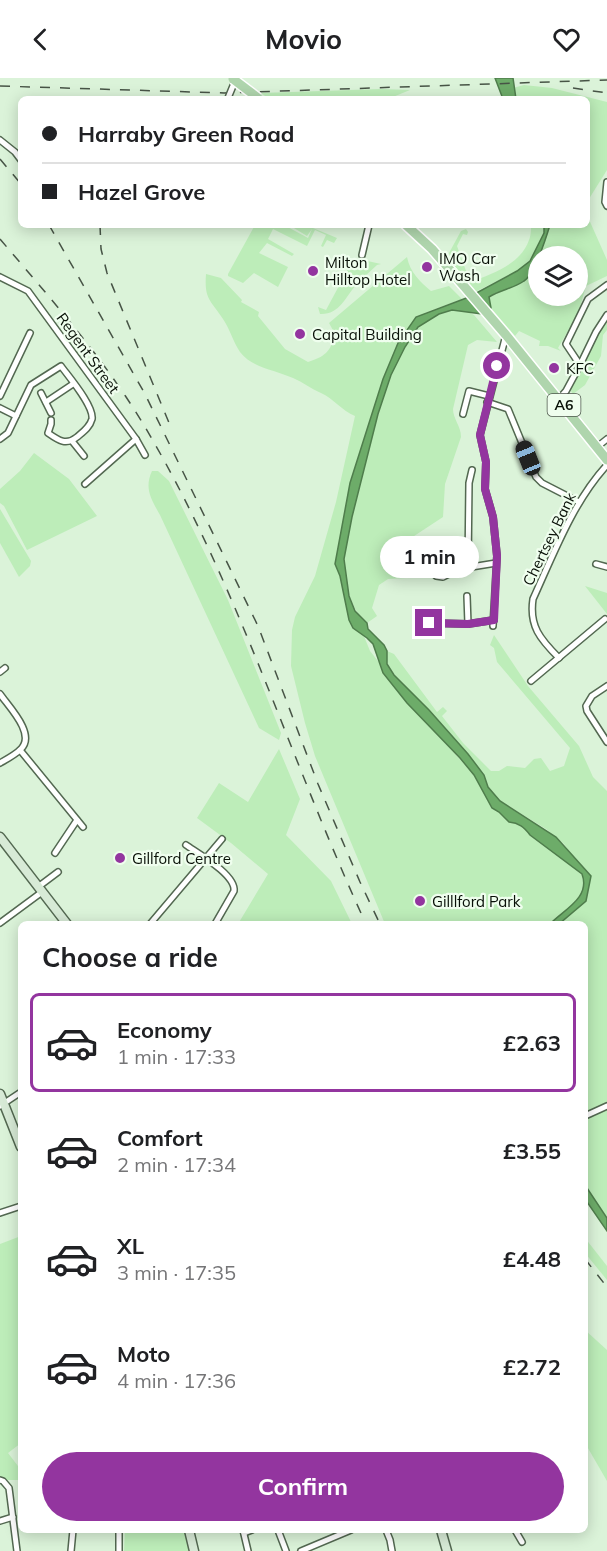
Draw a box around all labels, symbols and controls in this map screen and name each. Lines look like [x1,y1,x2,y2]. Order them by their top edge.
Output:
text: Movio [265,22,342,56]
icon: back [24,23,57,56]
icon: heart [550,23,583,56]
text: Harraby Green Road [78,120,295,148]
text: Hazel Grove [78,178,205,206]
map controls [528,246,588,306]
button: layers [528,246,588,306]
place label: IMO Car Wash [439,249,496,285]
place label: Milton Hilltop Hotel [325,253,411,289]
marker: IMO Car Wash [420,260,434,274]
marker: Milton Hilltop Hotel [306,264,320,278]
street label: Regent Street [52,309,124,397]
place label: Capital Building [312,325,422,344]
marker: Capital Building [293,327,307,341]
route start [483,352,510,379]
place label: KFC [566,359,594,378]
marker: KFC [547,361,561,375]
road number: A6 [548,394,580,416]
car [513,438,543,478]
street label: Chertsey Bank [518,489,580,589]
callout: 1 min [380,536,478,578]
text: 1 min [403,544,456,569]
route end [415,609,442,636]
place label: Gillford Centre [132,849,231,868]
marker: Gillford Centre [113,851,127,865]
place label: Gilllford Park [432,892,521,911]
marker: Gilllford Park [413,894,427,908]
text: Choose a ride [42,940,218,974]
icon: car [45,1016,99,1070]
text: Economy [117,1016,212,1044]
text: £2.63 [503,1029,561,1057]
text: 1 min · 17:33 [117,1044,236,1069]
icon: car [45,1124,99,1178]
text: Comfort [117,1124,203,1152]
text: £3.55 [503,1137,561,1165]
text: 2 min · 17:34 [117,1152,236,1177]
icon: car [45,1232,99,1286]
text: XL [117,1232,144,1260]
text: £4.48 [503,1245,561,1273]
text: 3 min · 17:35 [117,1260,236,1285]
icon: car [45,1340,99,1394]
text: Moto [117,1340,170,1368]
text: £2.72 [503,1353,561,1381]
text: 4 min · 17:36 [117,1368,236,1393]
button: Confirm [42,1452,564,1521]

